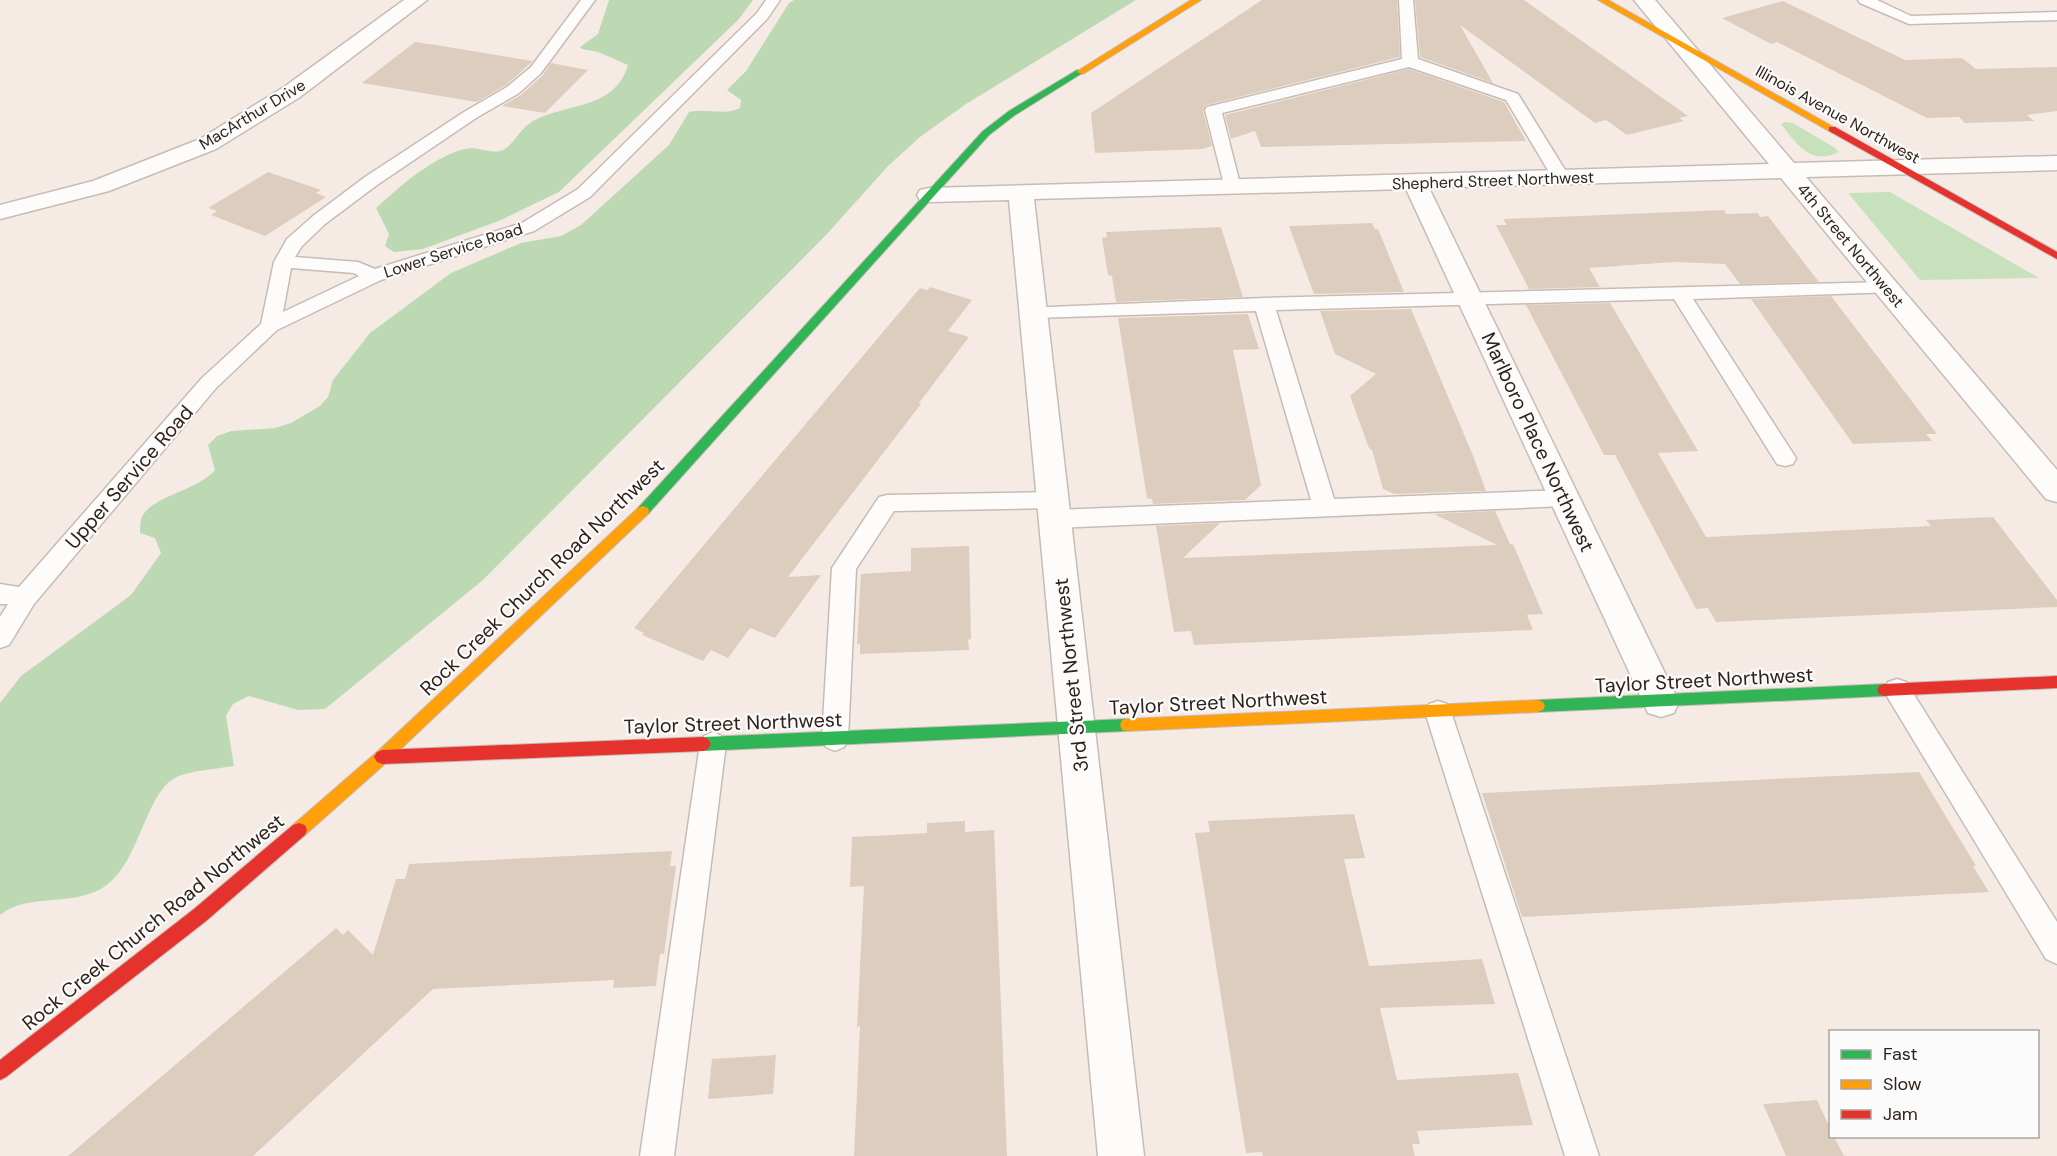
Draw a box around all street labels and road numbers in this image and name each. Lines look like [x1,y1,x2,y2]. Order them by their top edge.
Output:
street label: Illinois Avenue Northwest [1752,60,1924,168]
street label: MacArthur Drive [195,74,309,154]
street label: Shepherd Street Northwest [1392,166,1594,195]
street label: 4th Street Northwest [1792,179,1909,312]
street label: Lower Service Road [381,218,525,283]
street label: Marlboro Place Northwest [1476,328,1600,556]
street label: Upper Service Road [59,400,199,554]
street label: Rock Creek Church Road Northwest [414,453,670,701]
street label: 3rd Street Northwest [1048,577,1094,773]
street label: Taylor Street Northwest [1594,661,1814,699]
street label: Taylor Street Northwest [1108,683,1328,721]
street label: Taylor Street Northwest [623,706,843,740]
street label: Rock Creek Church Road Northwest [17,808,290,1036]

